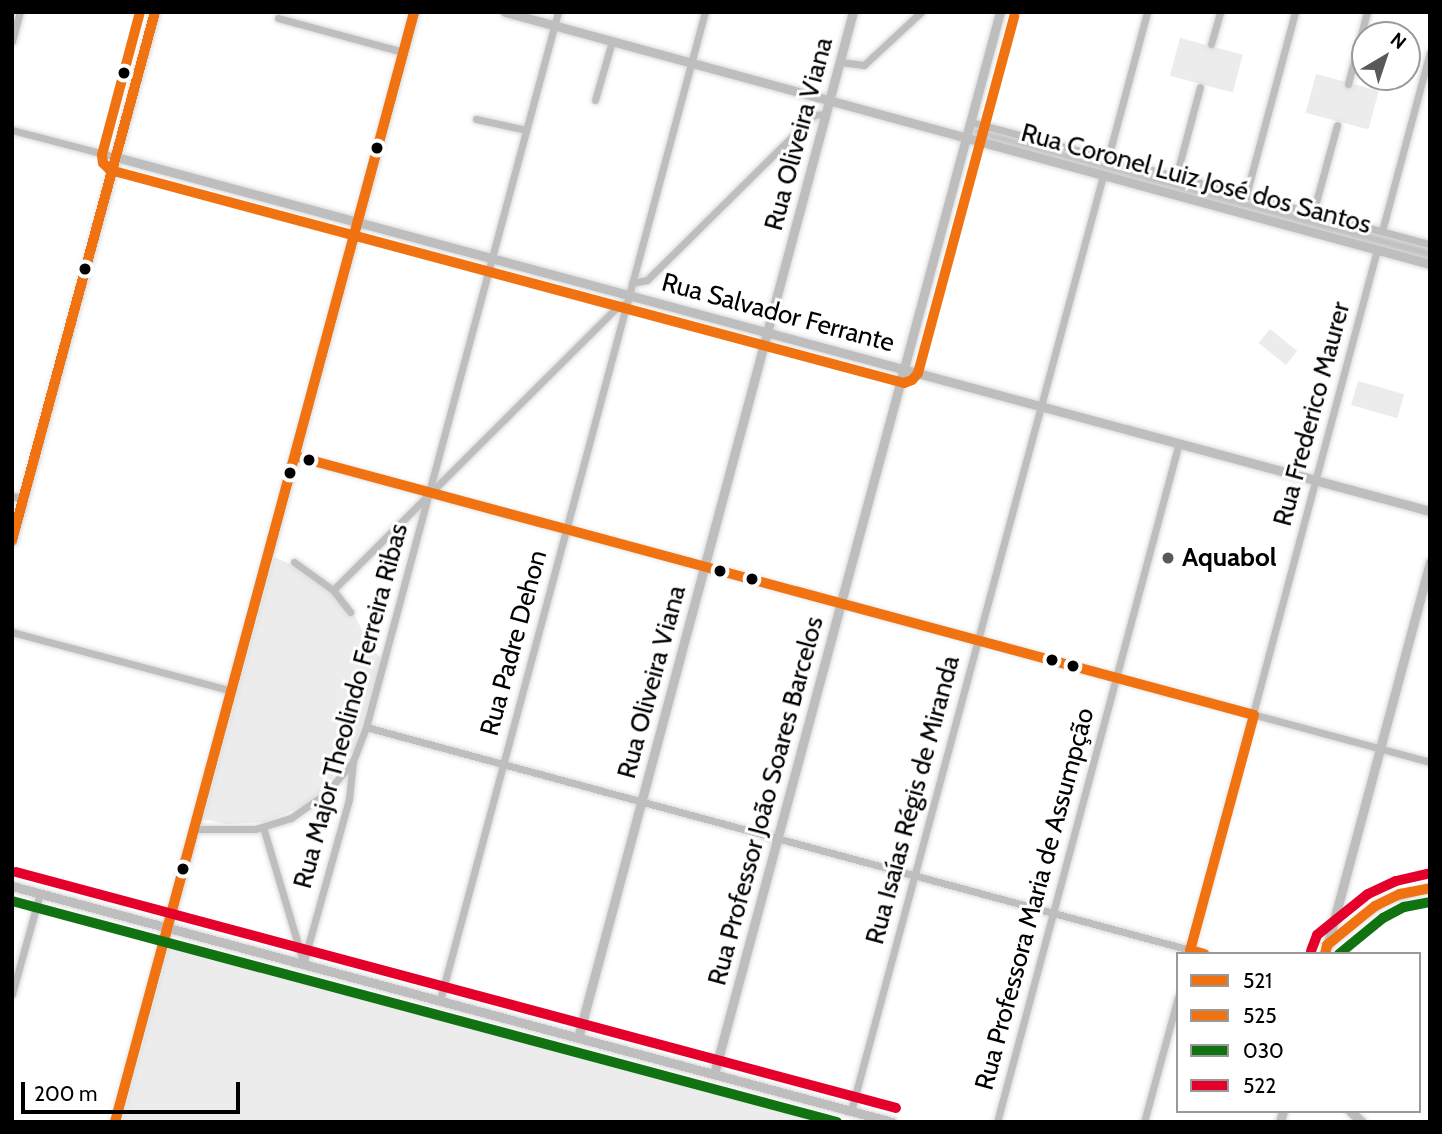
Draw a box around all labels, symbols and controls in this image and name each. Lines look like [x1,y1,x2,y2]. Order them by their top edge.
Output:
north arrow [1351,21,1421,91]
text: N [1386,28,1411,54]
street label: Rua Oliveira Viana [758,34,840,234]
unlabelled marker [117,66,131,80]
street label: Rua Coronel Luiz José dos Santos [1018,117,1374,241]
unlabelled marker [370,141,384,155]
unlabelled marker [78,262,92,276]
street label: Rua Salvador Ferrante [658,267,898,359]
street label: Rua Frederico Maurer [1267,299,1357,529]
unlabelled marker [302,453,316,467]
unlabelled marker [283,466,297,480]
street label: Rua Major Theolindo Ferreira Ribas [287,520,415,892]
place label: Aquabol [1182,542,1277,574]
street label: Rua Padre Dehon [474,547,554,739]
marker: Aquabol [1160,550,1176,566]
unlabelled marker [713,564,727,578]
unlabelled marker [745,572,759,586]
street label: Rua Oliveira Viana [611,582,693,782]
street label: Rua Professor João Soares Barcelos [702,613,830,989]
street label: Rua Isaías Régis de Miranda [859,652,967,948]
unlabelled marker [1045,653,1059,667]
unlabelled marker [1066,659,1080,673]
street label: Rua Professora Maria de Assumpção [969,705,1101,1093]
unlabelled marker [176,862,190,876]
legend [1176,952,1421,1113]
text: 521 [1243,968,1272,993]
text: 525 [1243,1003,1277,1028]
text: 030 [1243,1038,1284,1063]
scale bar [24,1068,243,1112]
text: 522 [1243,1073,1276,1098]
text: 200 m [34,1081,97,1106]

